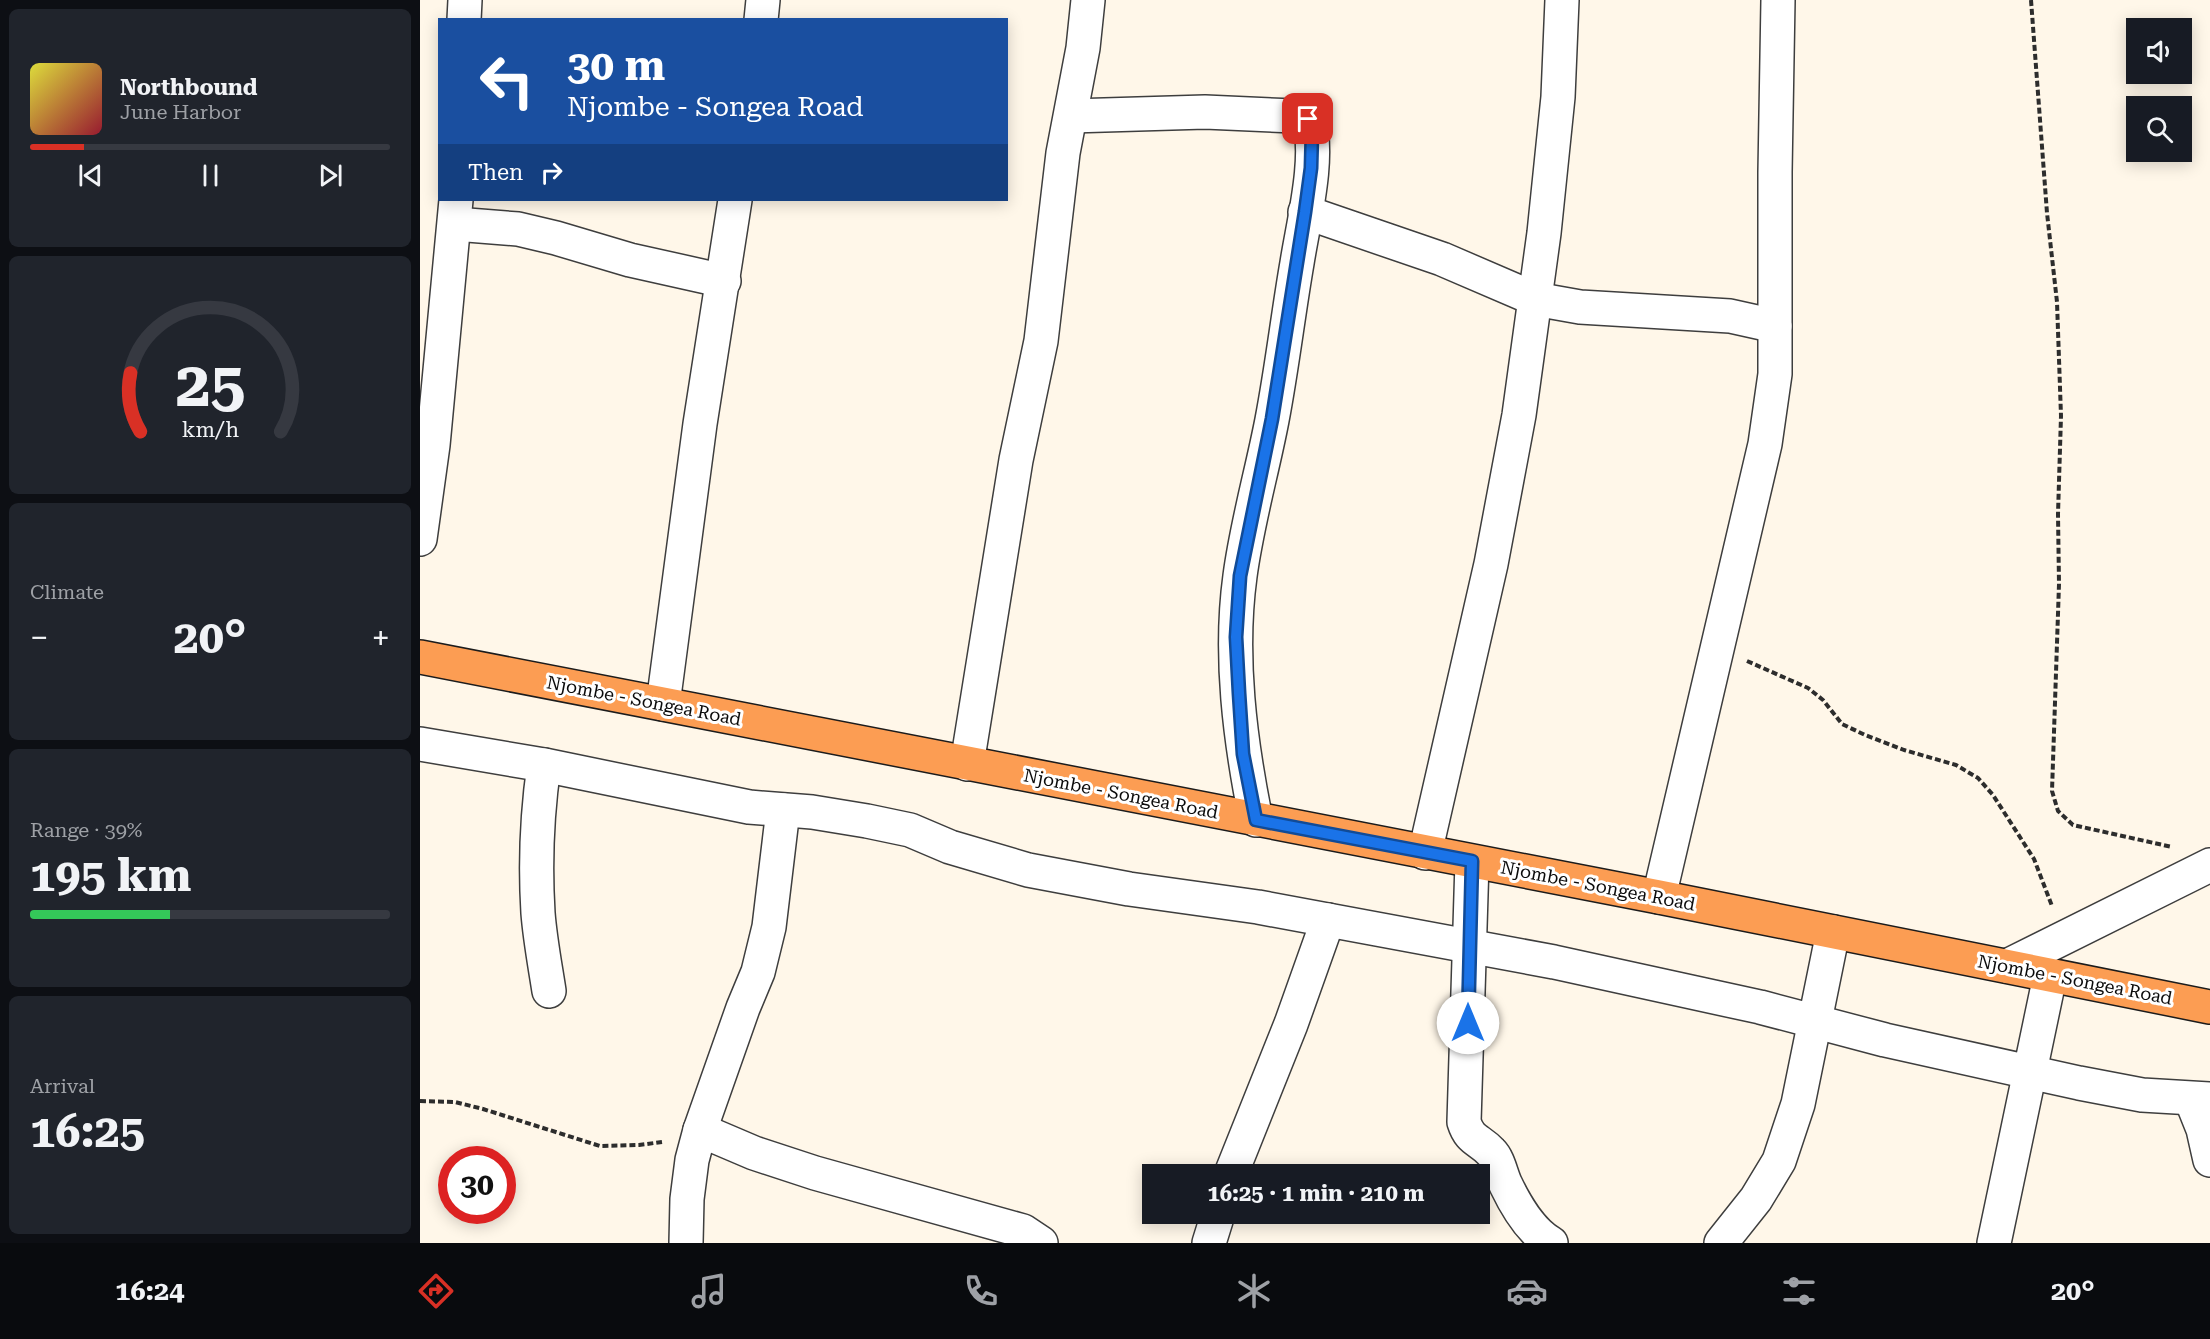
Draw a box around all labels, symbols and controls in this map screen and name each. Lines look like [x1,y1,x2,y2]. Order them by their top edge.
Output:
map controls [2126,18,2192,162]
button: sound [2126,18,2192,84]
text: 30 m [567,41,665,90]
icon: left [468,42,546,120]
text: Northbound [120,75,258,100]
text: Njombe - Songea Road [567,91,864,123]
pin [1282,93,1333,144]
button: search [2126,96,2192,162]
text: June Harbor [120,100,241,124]
icon: arrive [1291,102,1324,135]
icon: right [535,156,568,189]
icon: previous [74,159,107,192]
icon: pause [194,159,227,192]
icon: next [314,159,347,192]
text: Then [468,160,523,185]
text: 25 [175,348,245,421]
text: km/h [181,417,239,442]
text: Climate [30,580,104,604]
text: 20° [174,611,246,664]
text: − [30,618,48,657]
text: + [372,618,390,657]
street label: Njombe - Songea Road [545,671,744,730]
street label: Njombe - Songea Road [1022,764,1221,823]
text: Range · 39% [30,818,142,842]
text: 195 km [30,849,191,902]
street label: Njombe - Songea Road [1499,856,1698,915]
street label: Njombe - Songea Road [1976,950,2175,1009]
position arrow [1436,991,1500,1055]
text: Arrival [30,1074,95,1098]
text: 16:25 [30,1105,145,1158]
speed limit sign: 30 [438,1146,516,1224]
text: 16:25 · 1 min · 210 m [1207,1181,1425,1206]
icon: directions [415,1270,457,1312]
icon: music [688,1270,730,1312]
icon: phone [960,1270,1002,1312]
icon: climate [1233,1270,1275,1312]
icon: car [1506,1270,1548,1312]
icon: filters [1778,1270,1820,1312]
text: 16:24 [115,1275,184,1307]
text: 20° [2051,1275,2095,1307]

